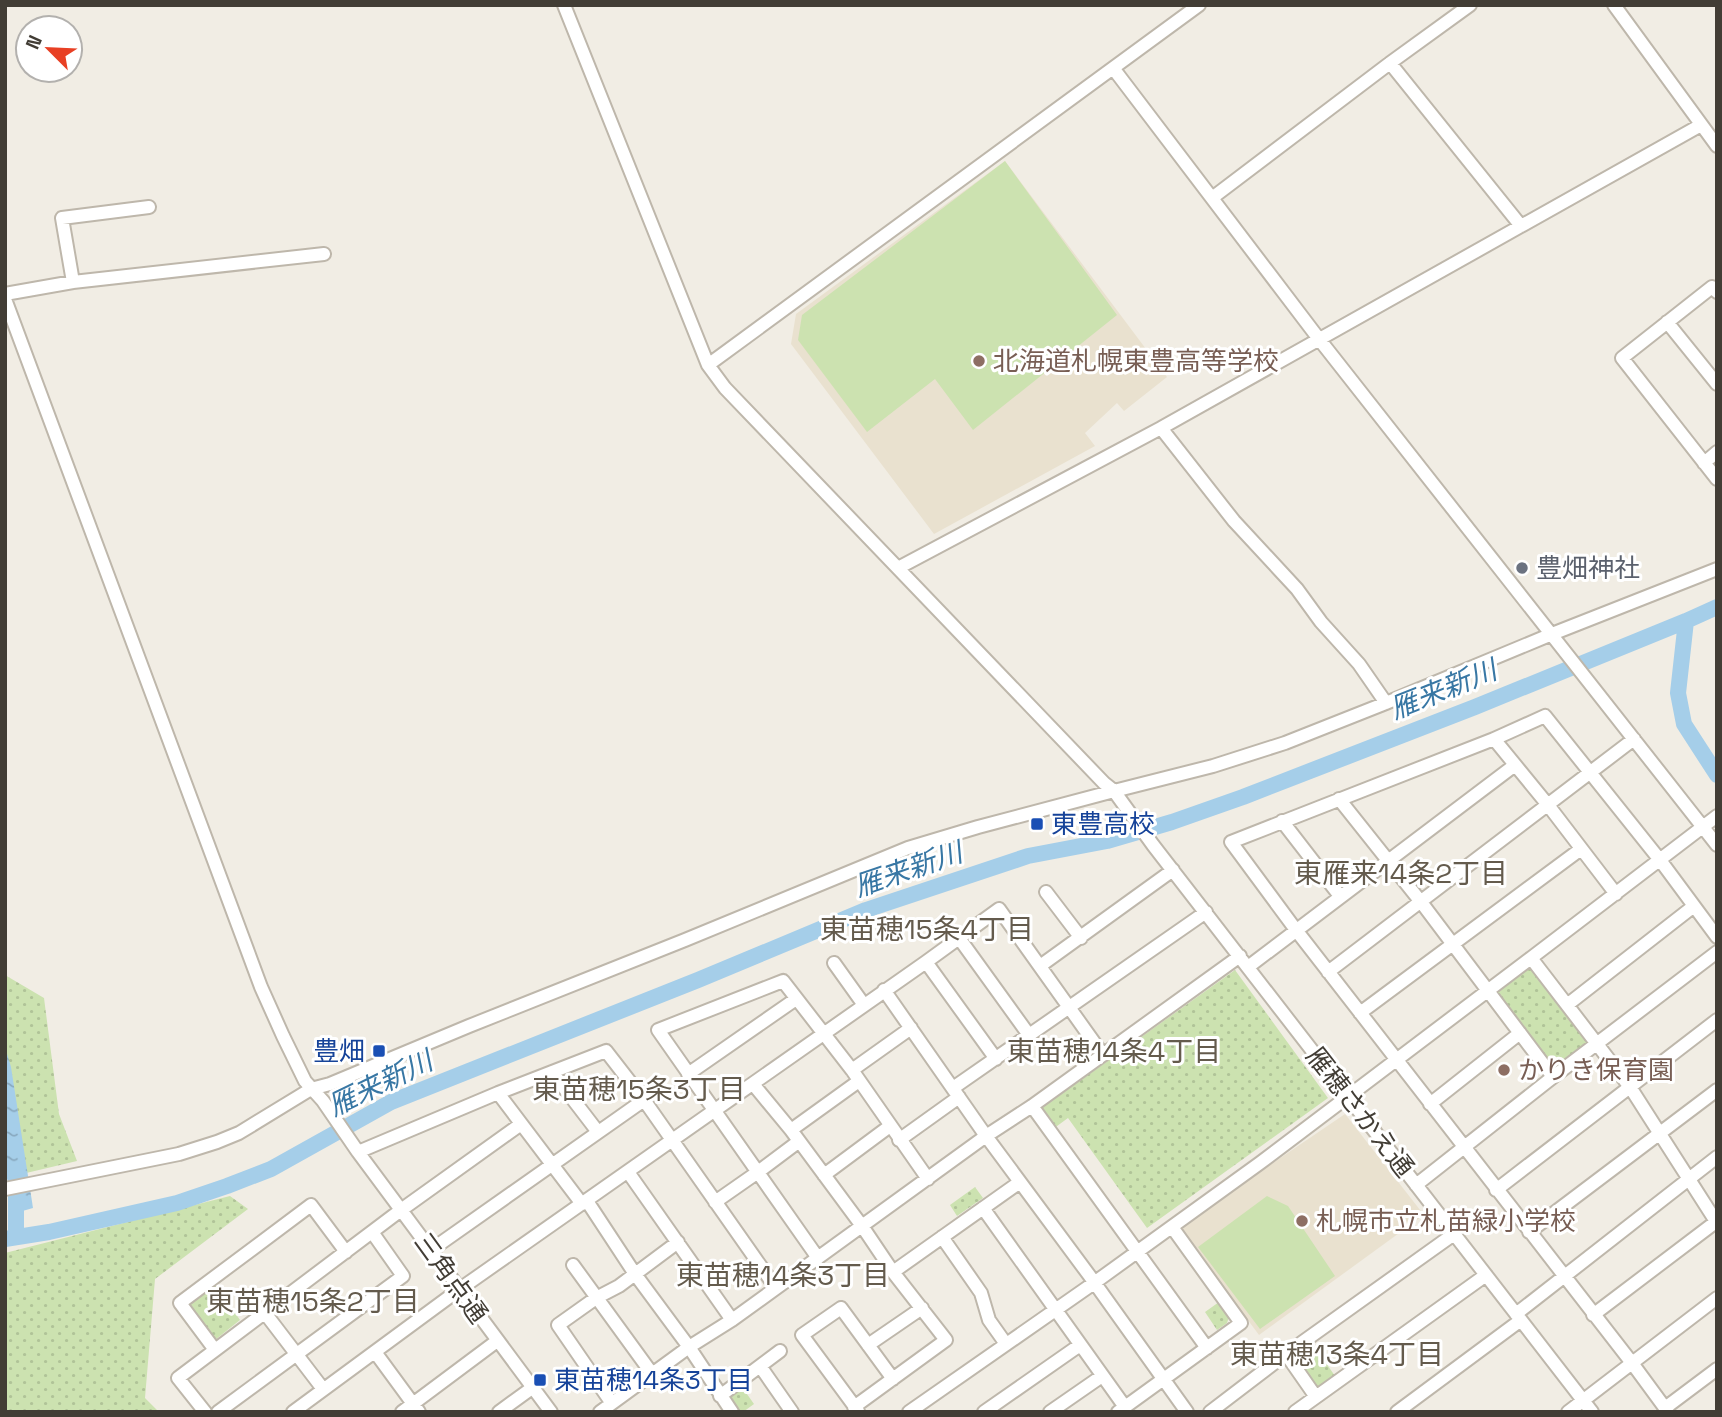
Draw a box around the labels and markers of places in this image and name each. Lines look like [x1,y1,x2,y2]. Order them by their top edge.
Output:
place label: 北海道札幌東豊高等学校 [993,344,1279,378]
marker: 北海道札幌東豊高等学校 [971,353,987,369]
place label: 豊畑神社 [1536,551,1640,585]
marker: 豊畑神社 [1514,560,1530,576]
place label: 東豊高校 [1051,807,1155,841]
marker: 東豊高校 [1029,816,1045,832]
place label: 豊畑 [313,1034,365,1068]
marker: 豊畑 [371,1043,387,1059]
place label: かりき保育園 [1518,1053,1674,1087]
marker: かりき保育園 [1496,1062,1512,1078]
place label: 札幌市立札苗緑小学校 [1316,1204,1576,1238]
marker: 札幌市立札苗緑小学校 [1294,1213,1310,1229]
place label: 東苗穂14条3丁目 [554,1363,753,1397]
marker: 東苗穂14条3丁目 [532,1372,548,1388]

